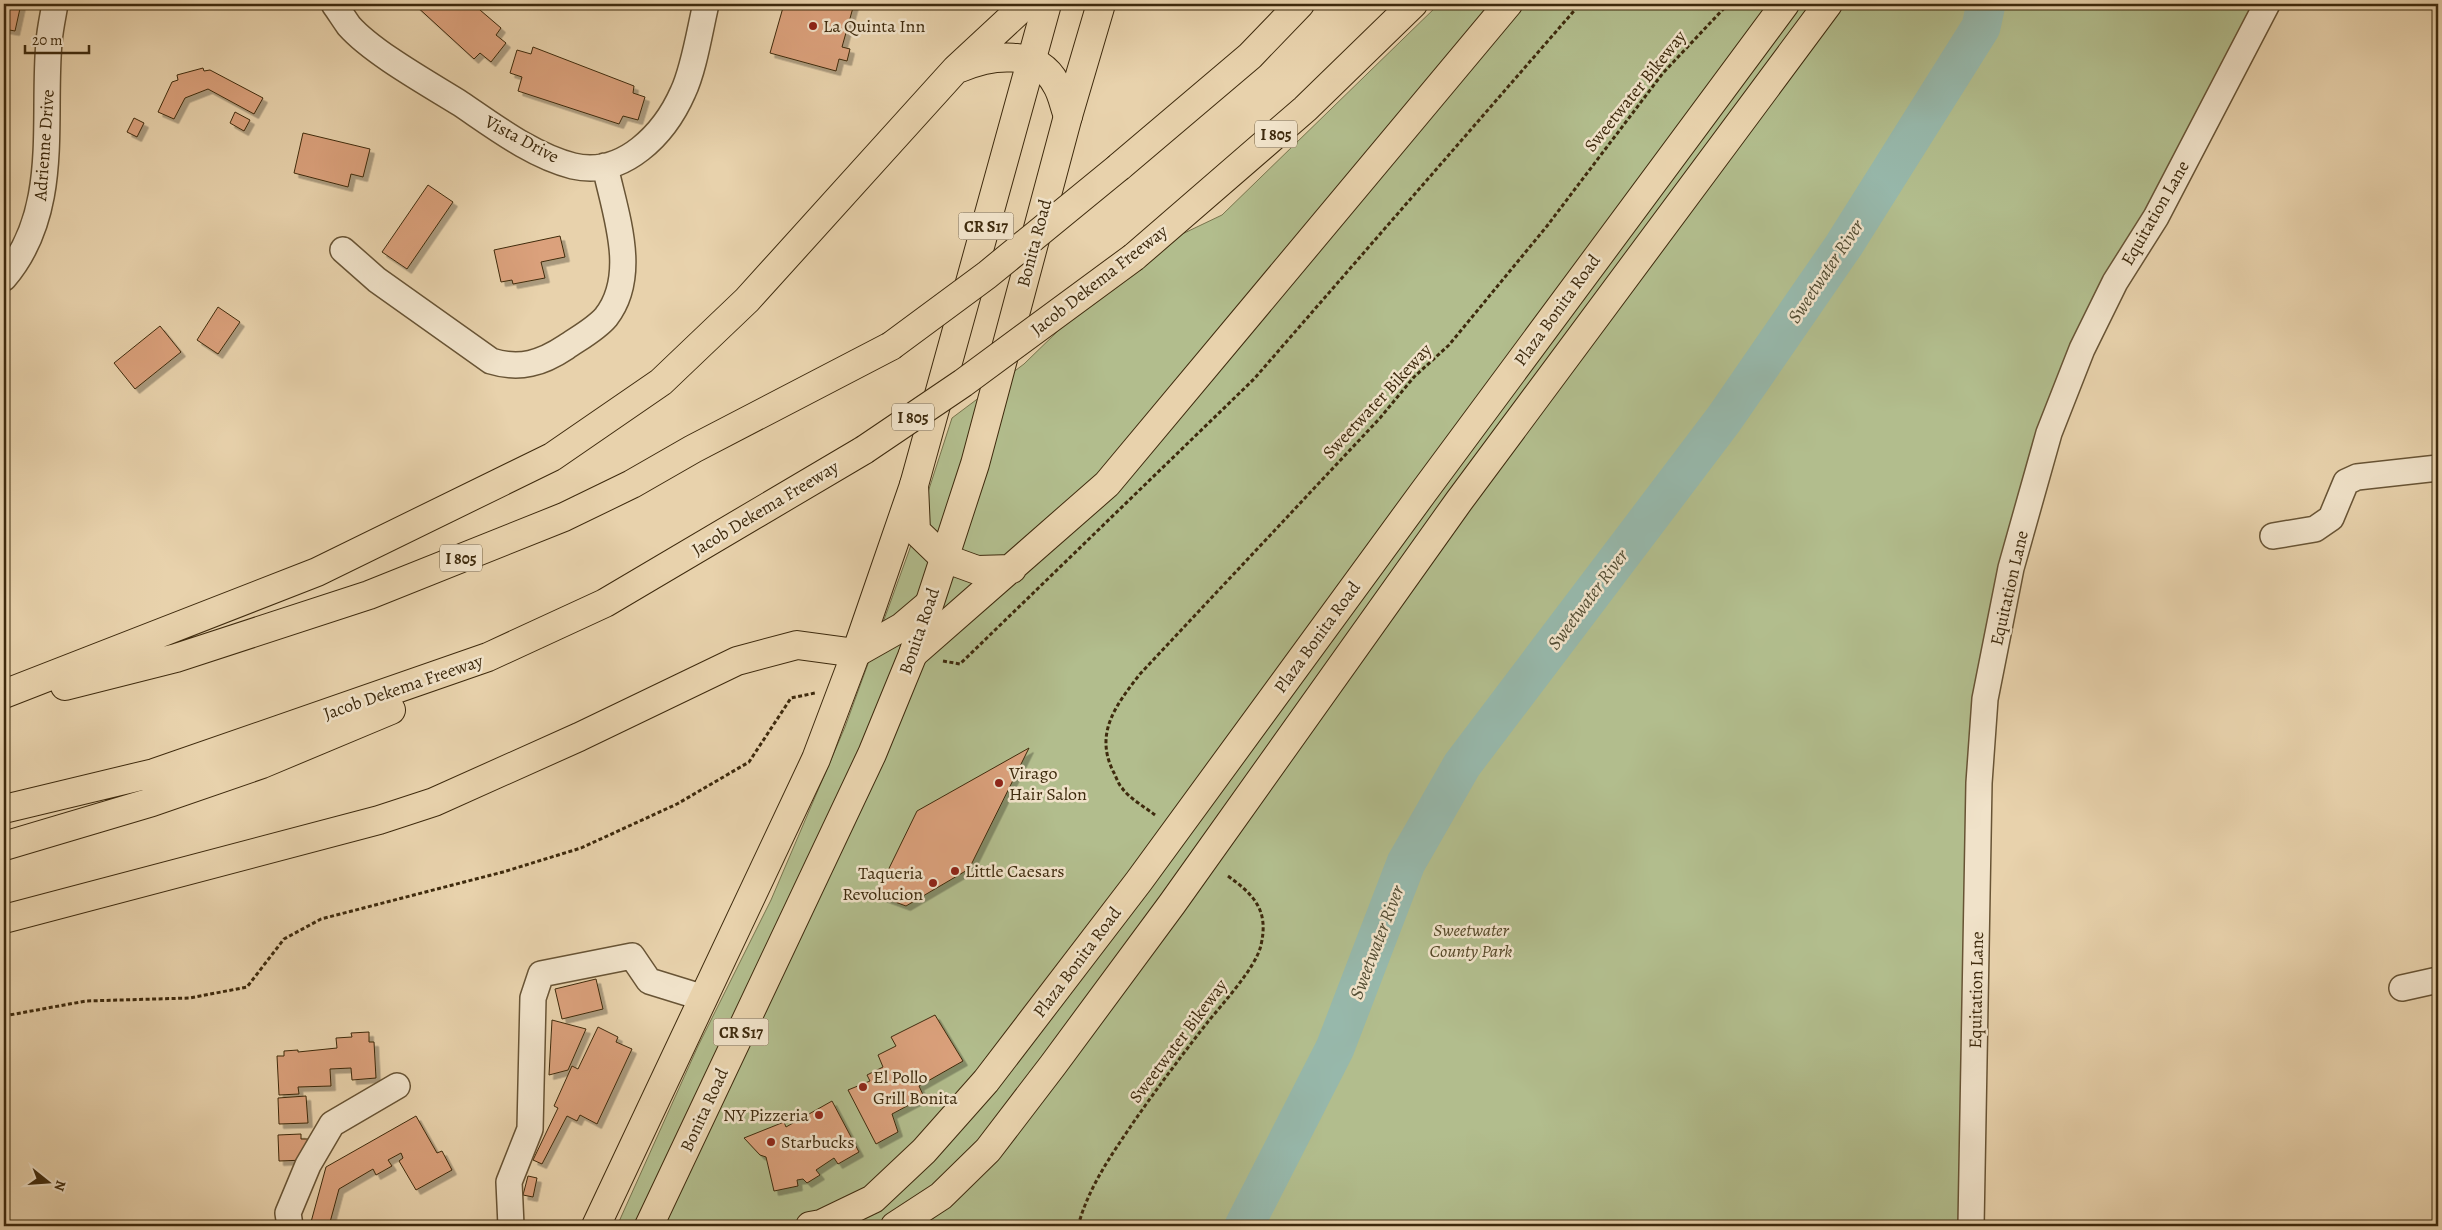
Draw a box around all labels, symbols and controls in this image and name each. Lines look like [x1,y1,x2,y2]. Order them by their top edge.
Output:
place label: La Quinta Inn [823,14,925,38]
marker: La Quinta Inn [807,20,819,32]
scale bar [25,22,89,54]
street label: Sweetwater Bikeway [1579,25,1692,157]
text: 20 m [32,30,63,50]
street label: Adrienne Drive [28,88,60,203]
street label: Vista Drive [480,109,563,169]
road number: I 805 [1255,120,1297,148]
street label: Equitation Lane [2115,156,2195,270]
street label: Bonita Road [1011,196,1057,289]
road number: CR S17 [958,212,1014,240]
water label: Sweetwater River [1782,213,1871,328]
street label: Jacob Dekema Freeway [1026,218,1173,341]
street label: Plaza Bonita Road [1508,249,1606,371]
street label: Sweetwater Bikeway [1317,337,1437,464]
road number: I 805 [892,404,934,431]
street label: Jacob Dekema Freeway [687,454,844,561]
street label: Equitation Lane [1984,528,2034,648]
water label: Sweetwater River [1541,543,1635,655]
road number: I 805 [440,544,482,572]
street label: Plaza Bonita Road [1268,576,1366,698]
street label: Bonita Road [893,584,945,677]
street label: Jacob Dekema Freeway [320,648,487,726]
place label: Virago Hair Salon [1008,761,1087,806]
marker: Virago Hair Salon [993,777,1005,789]
place label: Little Caesars [965,859,1065,883]
place label: Taqueria Revolucion [842,861,924,906]
marker: Little Caesars [949,865,961,877]
marker: Taqueria Revolucion [927,877,939,889]
water label: Sweetwater River [1343,880,1411,1003]
street label: Plaza Bonita Road [1027,902,1127,1022]
park label: Sweetwater County Park [1430,918,1512,963]
street label: Equitation Lane [1963,931,1989,1049]
street label: Sweetwater Bikeway [1123,973,1233,1108]
road number: CR S17 [714,1019,768,1046]
street label: Bonita Road [674,1064,734,1156]
place label: El Pollo Grill Bonita [873,1065,958,1110]
marker: El Pollo Grill Bonita [857,1081,869,1093]
place label: NY Pizzeria [723,1103,810,1127]
marker: NY Pizzeria [813,1109,825,1121]
place label: Starbucks [781,1130,854,1154]
marker: Starbucks [765,1136,777,1148]
north arrow [22,1158,72,1208]
text: N [49,1178,71,1193]

